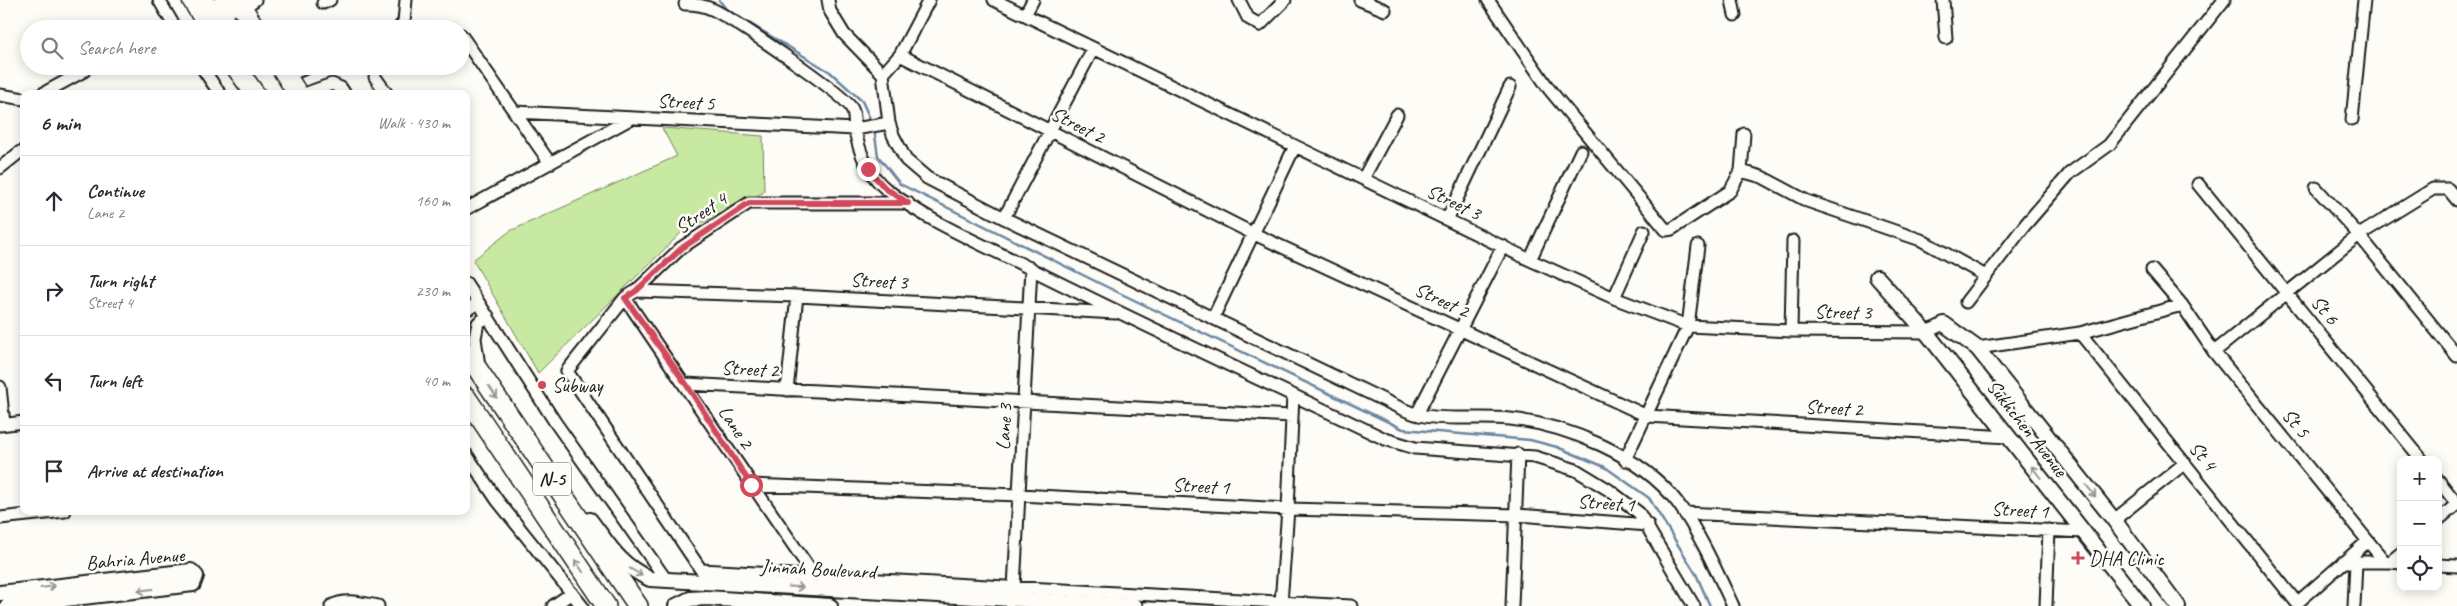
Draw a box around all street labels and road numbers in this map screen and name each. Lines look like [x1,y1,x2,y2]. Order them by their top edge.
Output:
street label: Street 5 [657,88,716,116]
street label: Street 2 [1047,101,1111,150]
street label: Street 3 [1423,178,1487,227]
street label: Street 4 [670,185,733,239]
street label: Street 3 [850,267,910,295]
street label: Street 2 [1411,277,1475,324]
street label: St 6 [2306,290,2345,331]
street label: Street 3 [1814,299,1874,325]
street label: Street 2 [721,355,781,383]
street label: Sukhchen Avenue [1981,375,2074,483]
street label: Street 2 [1805,394,1865,422]
street label: Lane 2 [713,401,760,455]
street label: Lane 3 [990,401,1018,451]
street label: St 5 [2277,403,2316,444]
street label: St 4 [2184,436,2224,477]
road number: N-5 [533,462,571,496]
street label: Street 1 [1172,472,1231,500]
street label: Street 1 [1576,489,1636,518]
street label: Street 1 [1991,496,2050,524]
street label: Bahria Avenue [85,542,187,576]
street label: Jinnah Boulevard [759,553,879,585]

